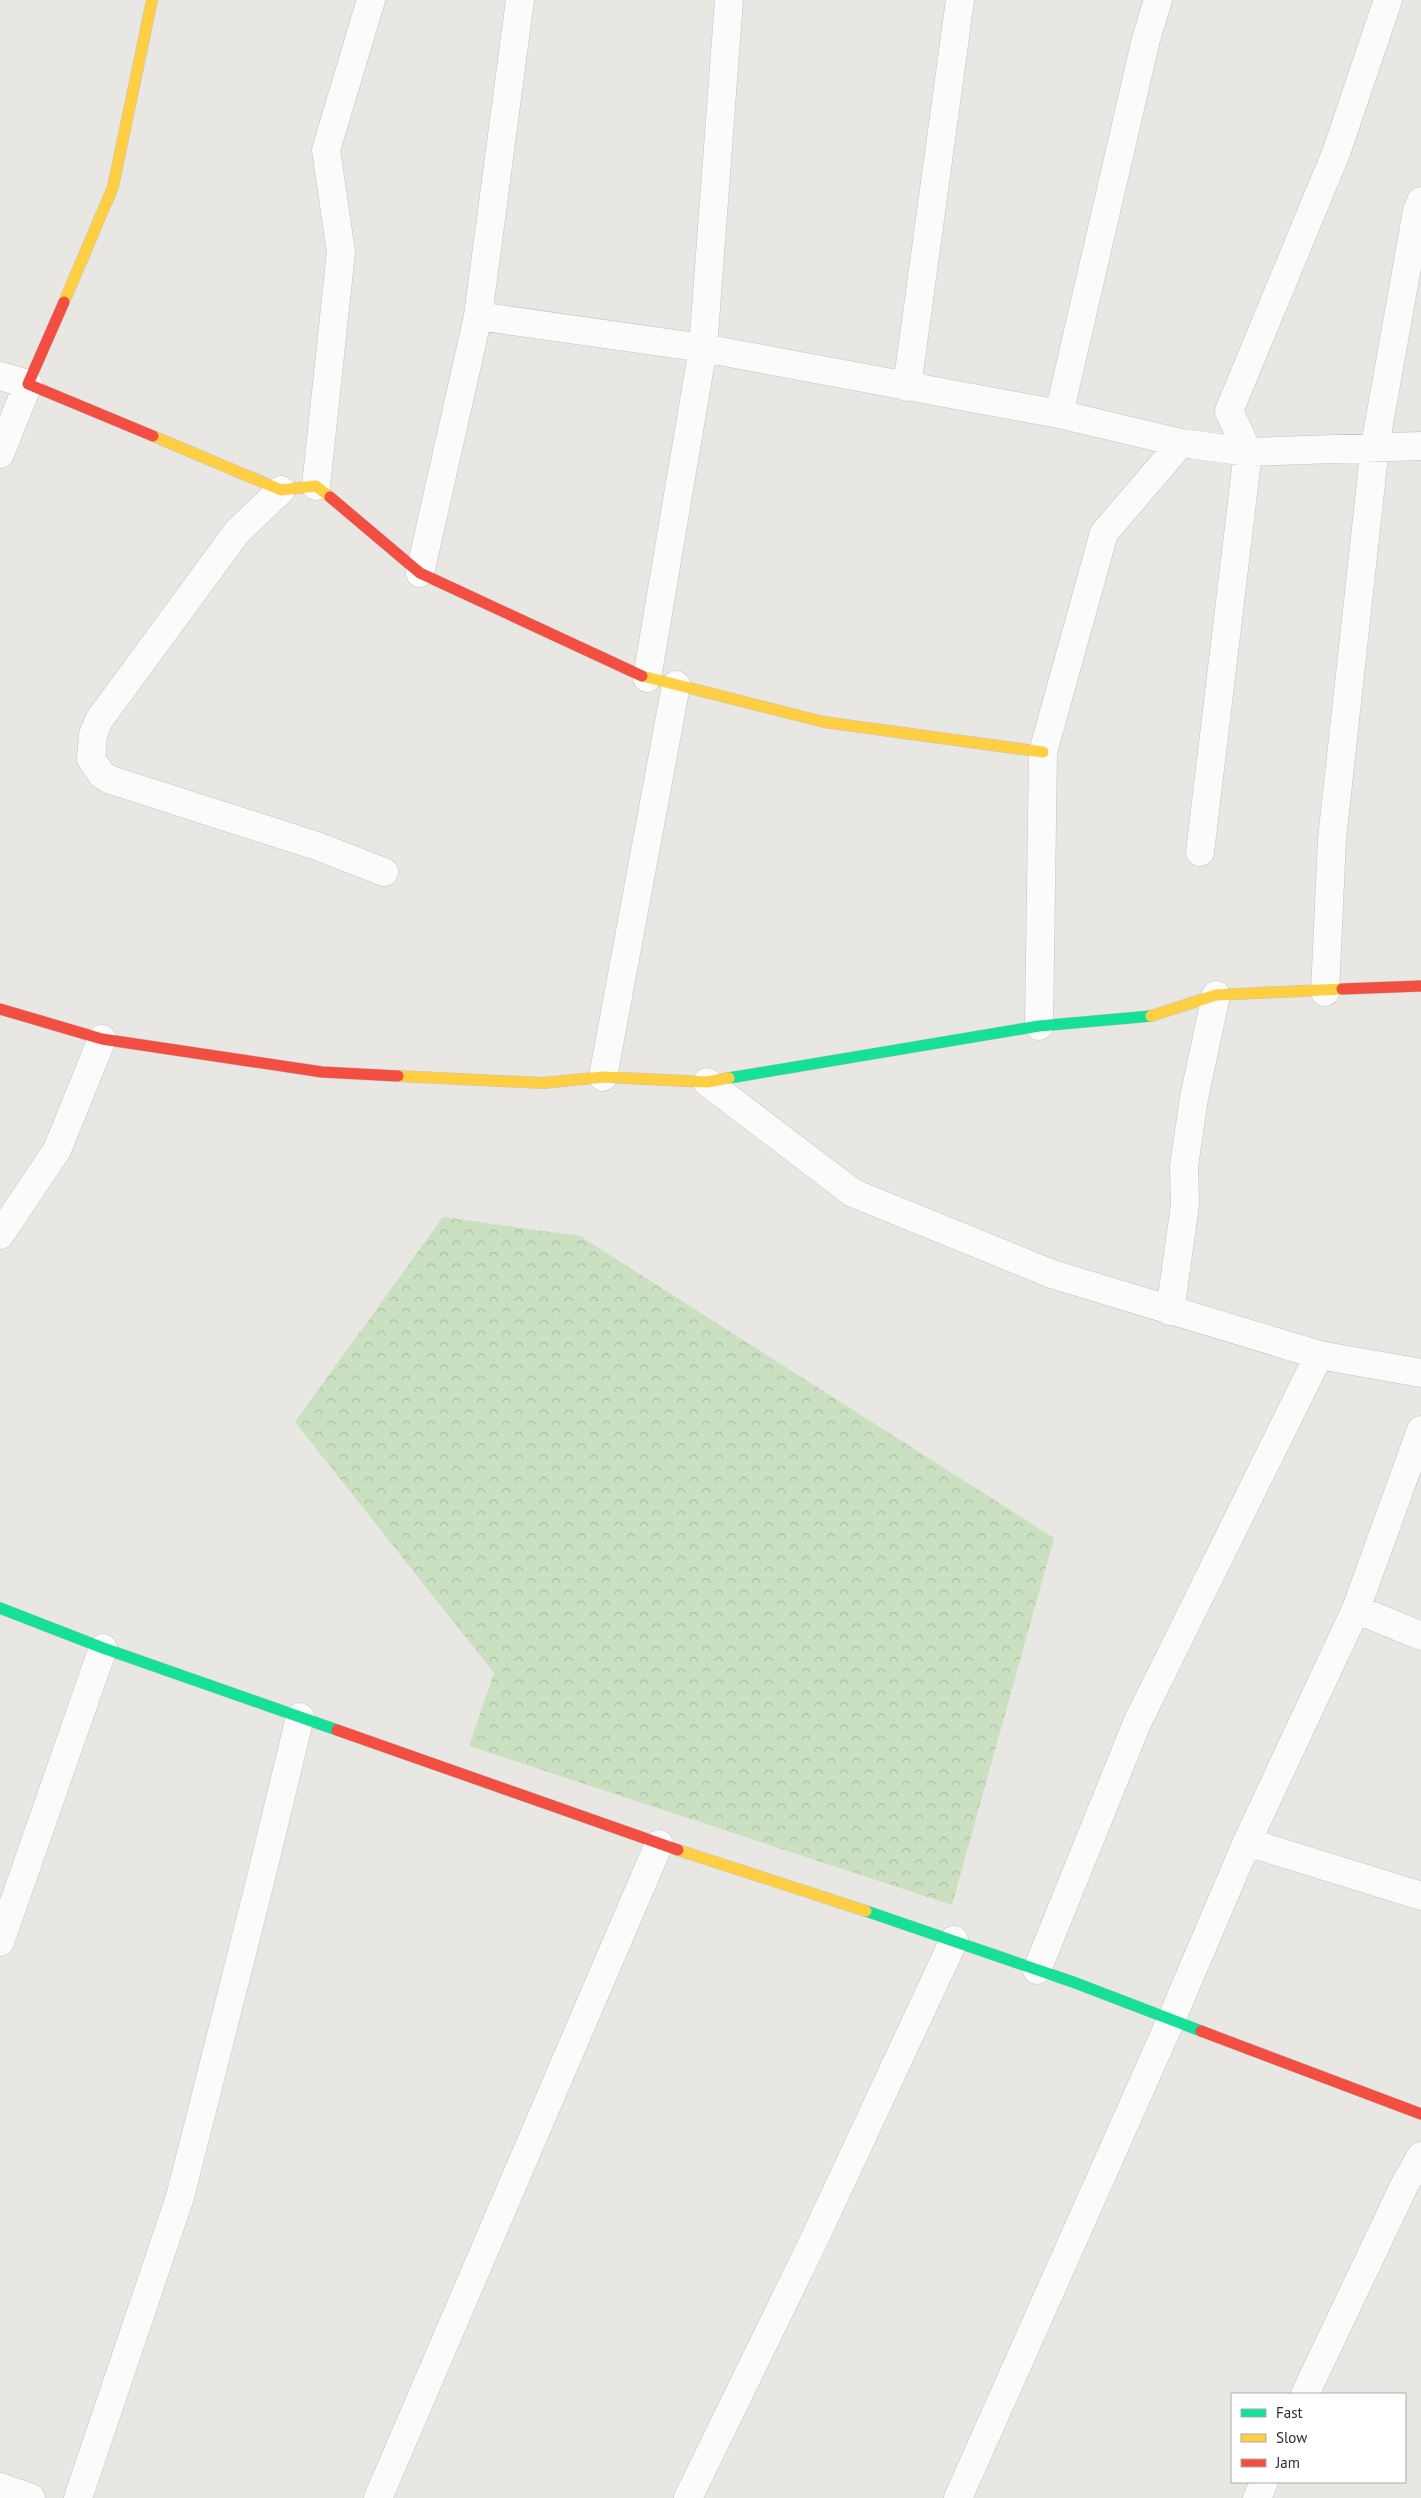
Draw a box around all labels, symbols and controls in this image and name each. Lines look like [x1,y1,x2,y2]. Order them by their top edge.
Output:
legend [1231,2393,1406,2483]
text: Fast [1276,2403,1303,2422]
text: Slow [1276,2428,1307,2447]
text: Jam [1275,2453,1300,2472]

